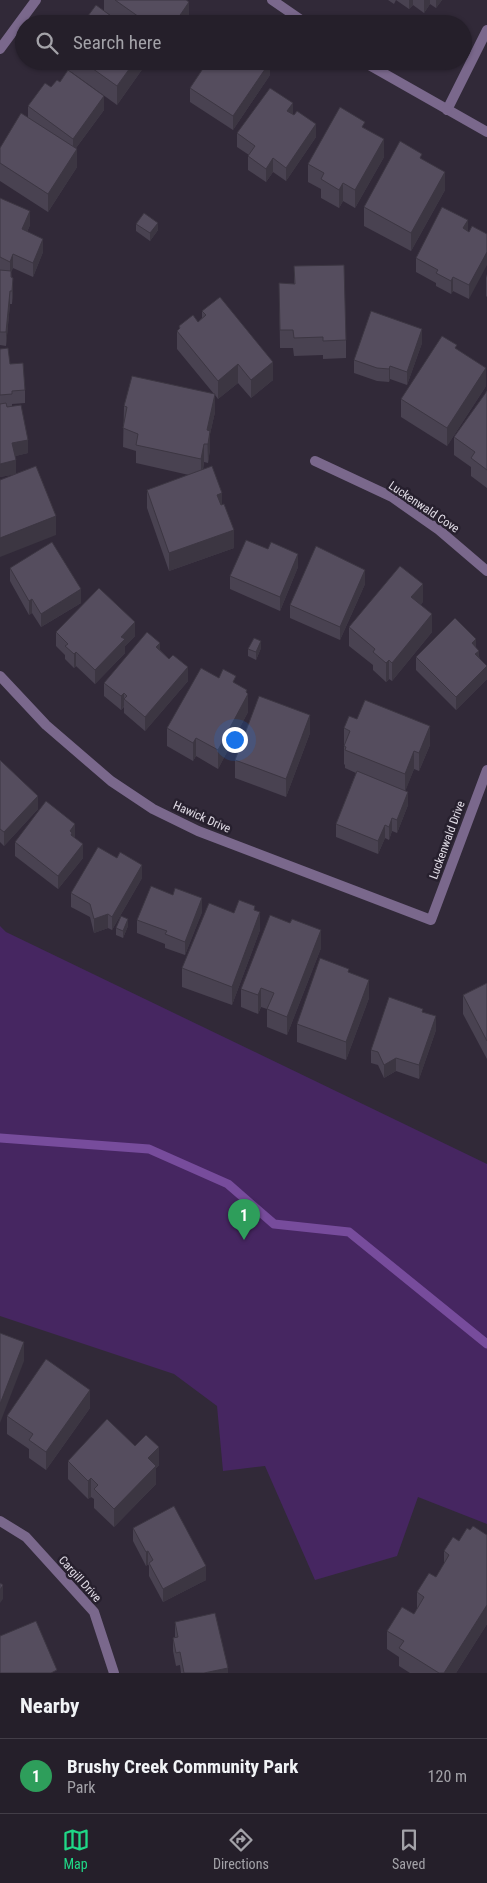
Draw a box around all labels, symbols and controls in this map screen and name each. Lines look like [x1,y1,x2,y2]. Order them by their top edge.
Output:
search box [15,15,472,70]
icon: search [33,29,61,57]
text: Search here [73,31,161,54]
street label: Luckenwald Cove [386,478,462,536]
your location [222,727,248,753]
street label: Hawick Drive [171,798,233,836]
street label: Luckenwald Drive [426,799,468,881]
pin: 1 [228,1199,260,1240]
street label: Cargill Drive [56,1553,105,1605]
text: Nearby [20,1694,79,1718]
text: Brushy Creek Community Park [67,1755,298,1778]
text: 1 [32,1767,40,1786]
text: 120 m [428,1767,467,1786]
text: Park [67,1778,96,1797]
tab: Map [62,1826,90,1872]
tab: Directions [213,1826,269,1872]
tab: Saved [392,1826,425,1872]

